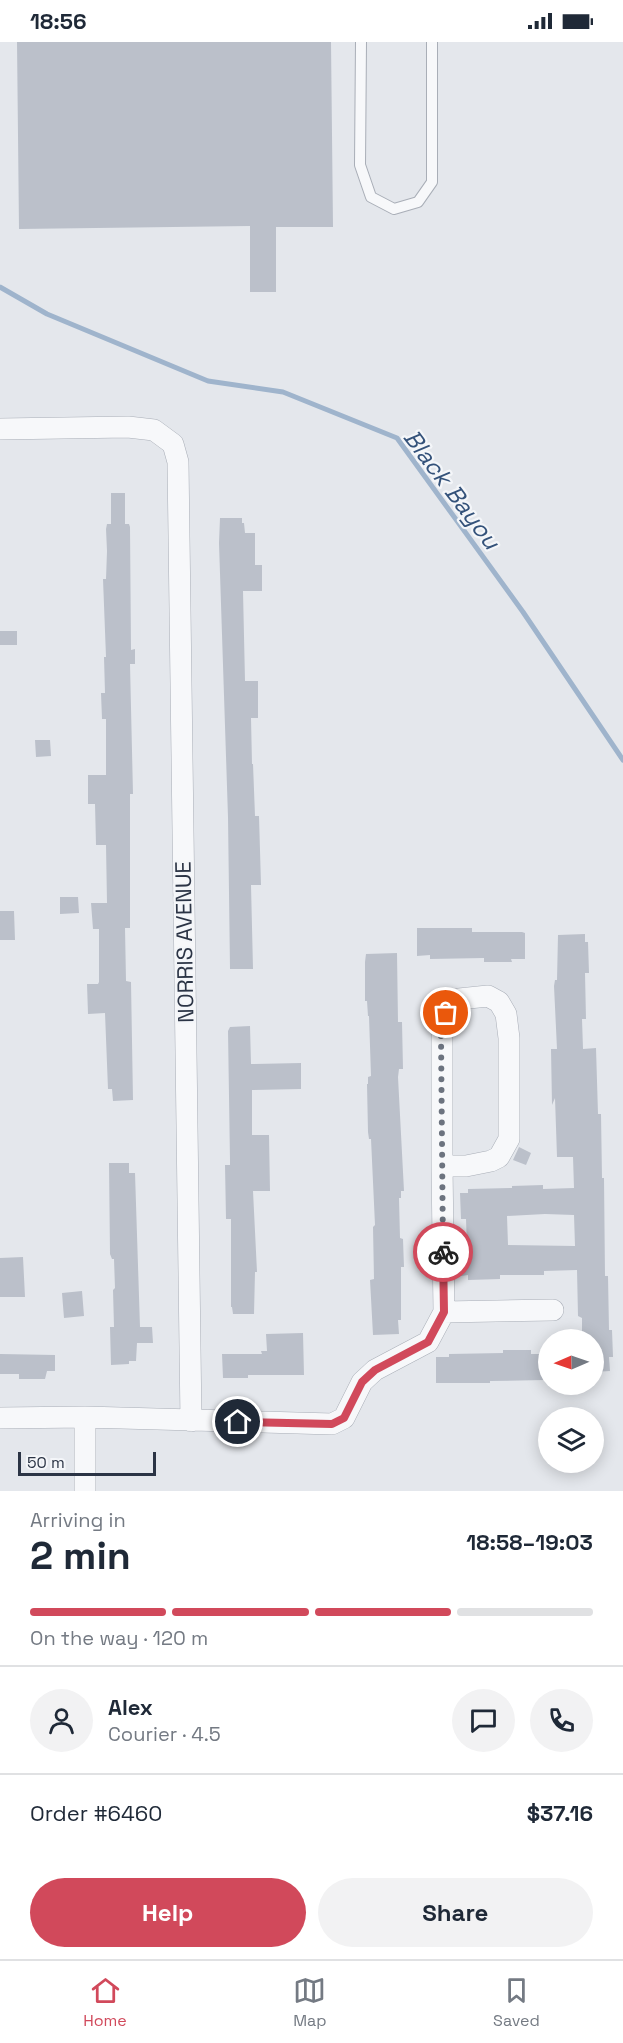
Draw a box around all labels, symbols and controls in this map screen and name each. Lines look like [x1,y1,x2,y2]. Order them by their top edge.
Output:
text: 18:56 [30,7,87,35]
water label: Black Bayou [397,423,508,556]
street label: NORRIS AVENUE [169,861,199,1023]
pin [420,987,471,1038]
icon: bag [429,996,462,1029]
courier [413,1222,473,1282]
icon: bike [427,1236,460,1269]
north arrow [538,1329,604,1395]
map controls [538,1329,604,1473]
pin [212,1396,263,1447]
icon: home [221,1405,254,1438]
button: layers [538,1407,604,1473]
scale bar [18,1449,156,1476]
text: 50 m [27,1452,65,1473]
text: Arriving in [30,1507,126,1533]
text: 18:58–19:03 [466,1528,593,1556]
text: 2 min [30,1531,131,1580]
text: On the way · 120 m [30,1625,208,1651]
button: person [30,1689,93,1752]
button: chat [452,1689,515,1752]
button: phone [530,1689,593,1752]
text: Alex [108,1693,153,1721]
text: Courier · 4.5 [108,1721,221,1747]
text: Order #6460 [30,1799,162,1827]
text: $37.16 [527,1799,593,1827]
button: Help [30,1878,306,1947]
button: Share [318,1878,593,1947]
tab: Home [83,1974,127,2031]
tab: Map [293,1974,327,2031]
tab: Saved [493,1974,540,2031]

